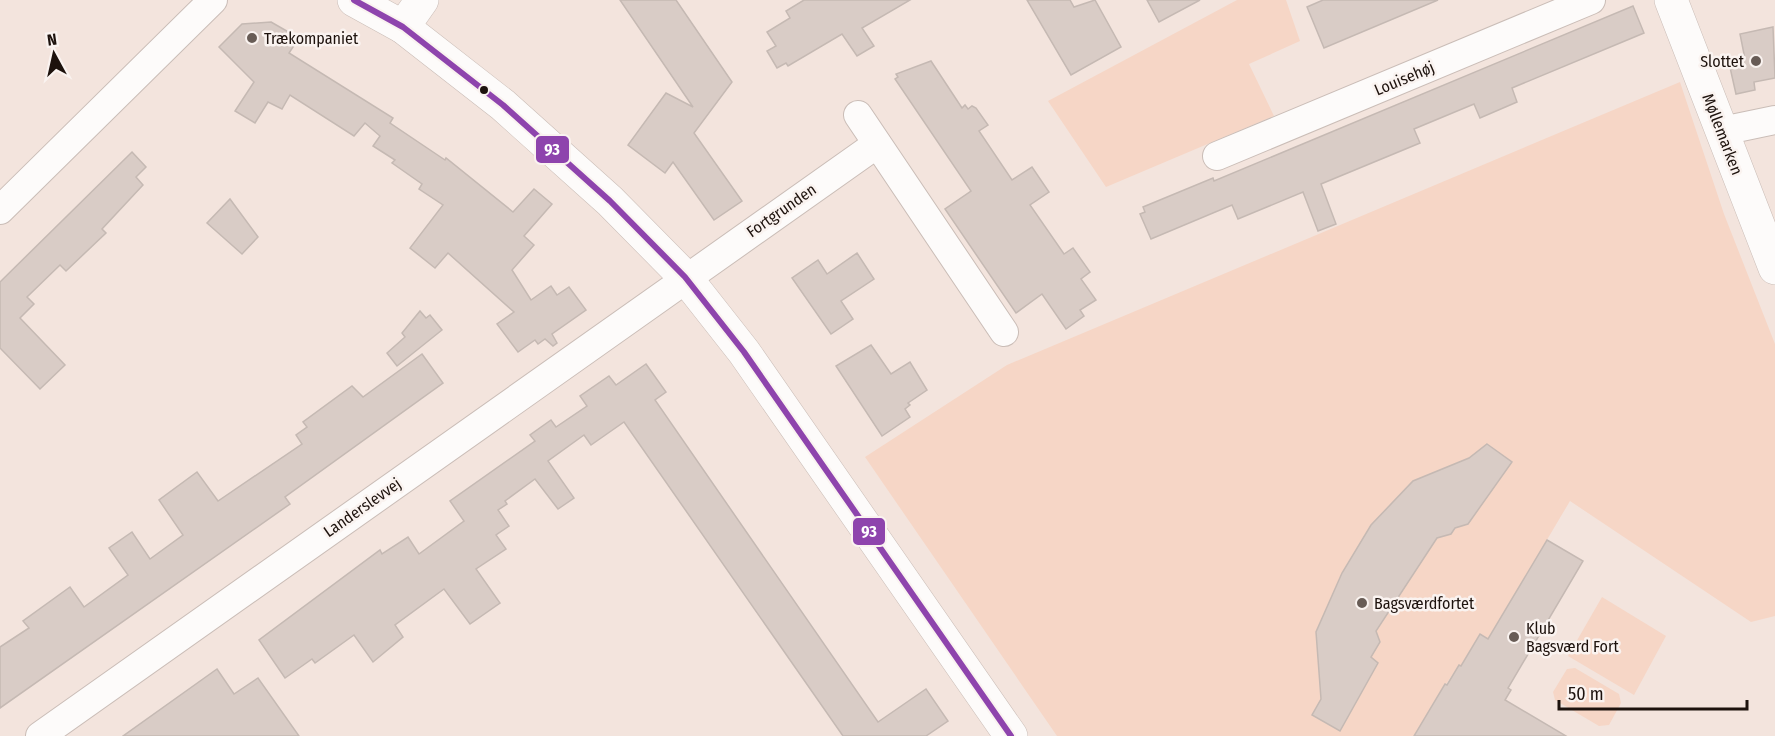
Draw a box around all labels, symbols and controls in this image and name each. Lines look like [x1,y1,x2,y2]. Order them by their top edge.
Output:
north arrow [24,24,84,84]
place label: Trækompaniet [264,29,359,48]
text: N [46,30,58,50]
marker: Trækompaniet [245,31,259,45]
place label: Slottet [1700,52,1745,71]
marker: Slottet [1749,54,1763,68]
street label: Louisehøj [1371,57,1437,100]
unlabelled marker [478,84,490,96]
street label: Møllemarken [1698,91,1747,177]
line badge: 93 [535,135,570,164]
text: 93 [544,140,560,159]
street label: Fortgrunden [743,180,820,241]
street label: Landerslevvej [320,474,405,541]
line badge: 93 [852,517,886,546]
text: 93 [861,522,877,541]
place label: Bagsværdfortet [1374,594,1475,613]
marker: Bagsværdfortet [1355,596,1369,610]
place label: Klub Bagsværd Fort [1526,619,1620,656]
marker: Klub Bagsværd Fort [1507,630,1521,644]
scale bar [1559,673,1746,711]
text: 50 m [1568,683,1604,705]

